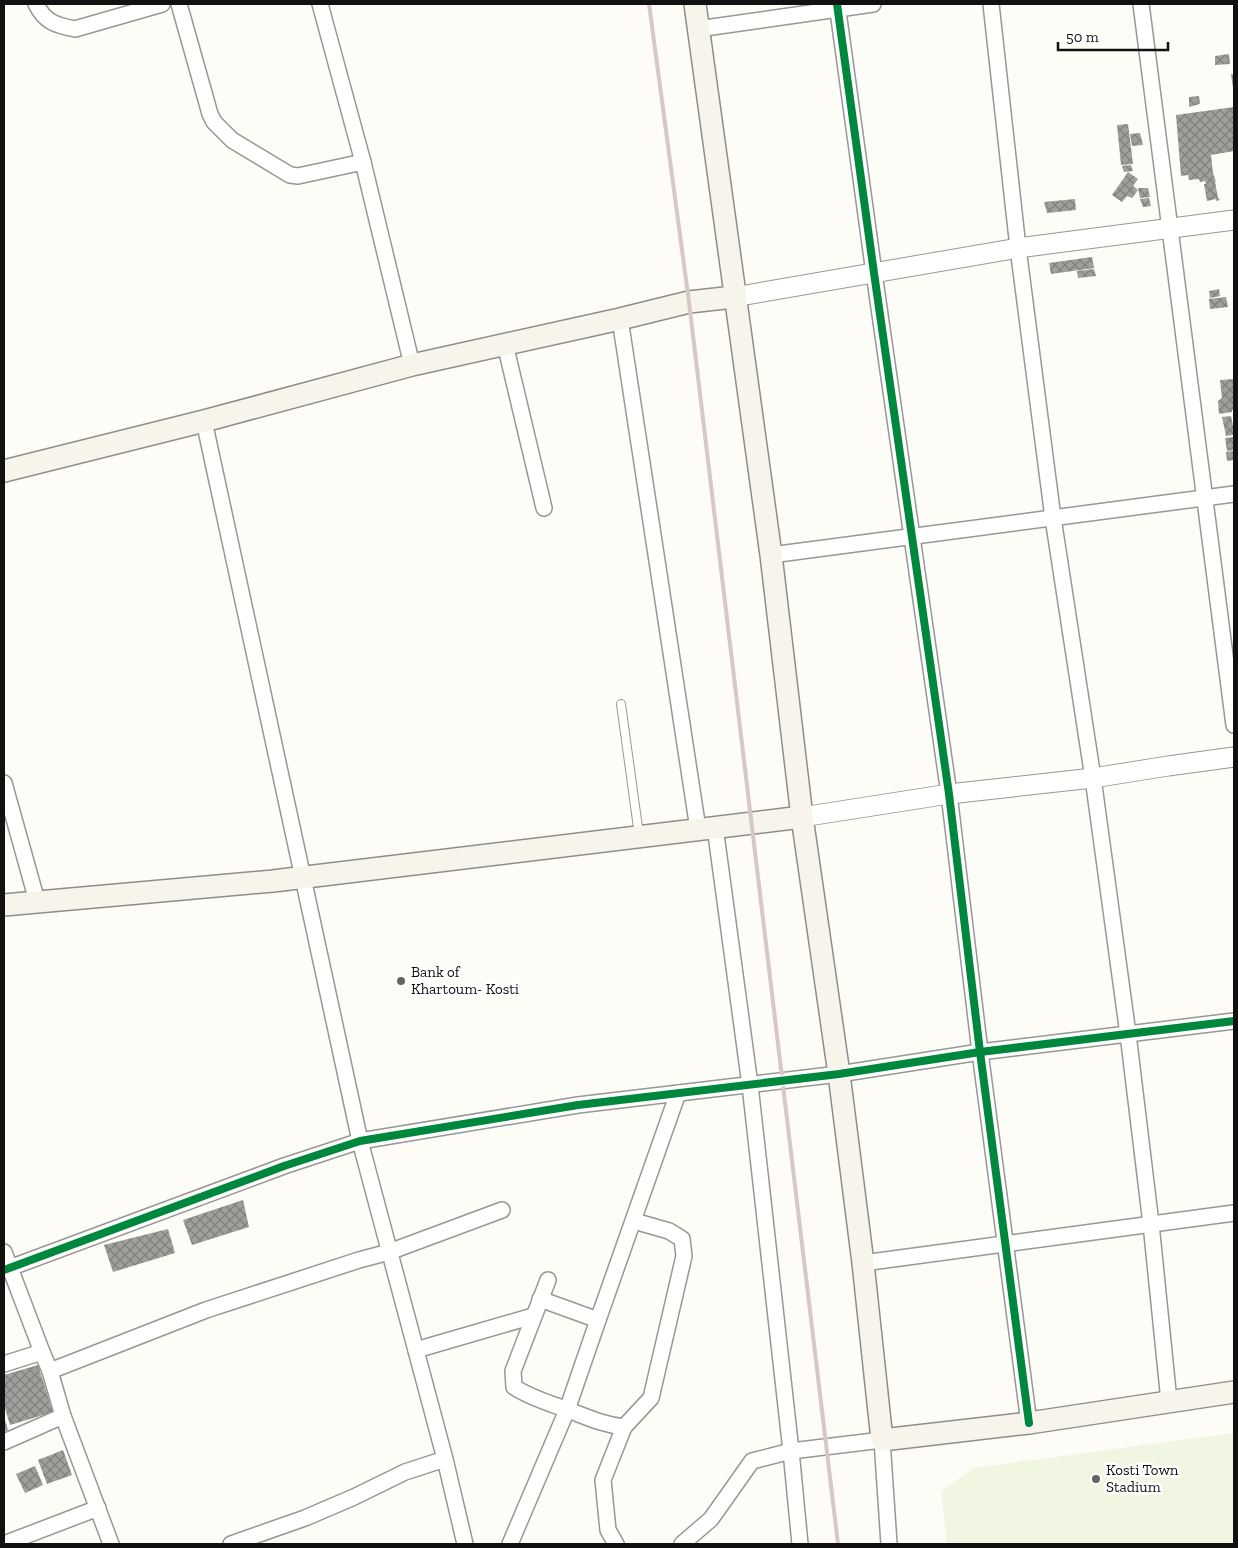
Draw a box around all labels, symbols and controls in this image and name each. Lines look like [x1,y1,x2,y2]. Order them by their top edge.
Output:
scale bar [1058,20,1168,52]
text: 50 m [1066,28,1099,46]
place label: Bank of Khartoum- Kosti [411,963,519,998]
marker: Bank of Khartoum- Kosti [395,975,407,987]
place label: Kosti Town Stadium [1106,1461,1179,1496]
marker: Kosti Town Stadium [1090,1473,1102,1485]

